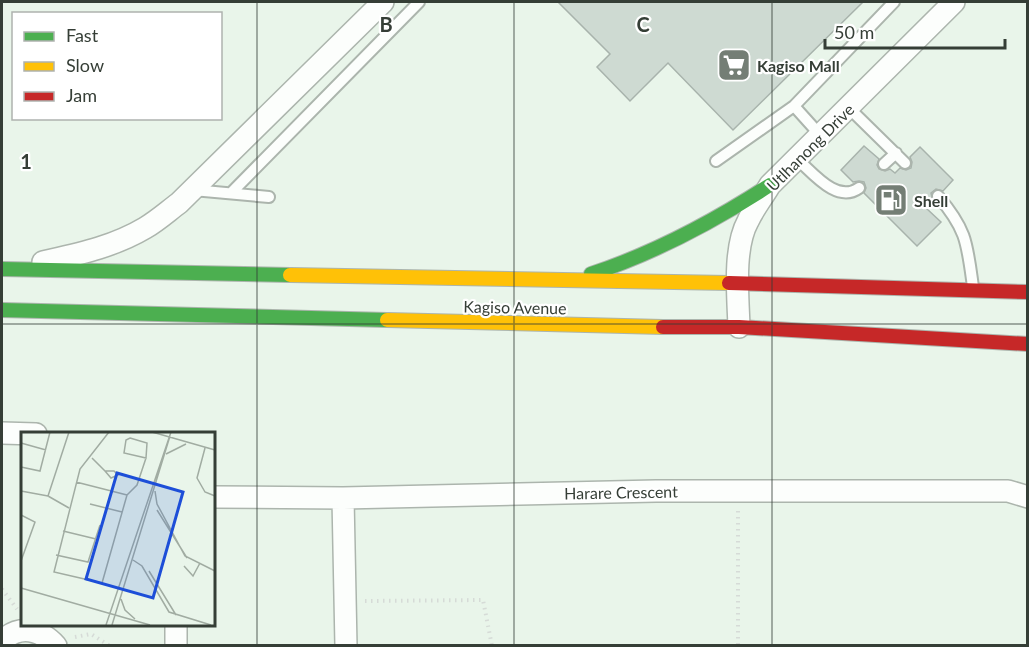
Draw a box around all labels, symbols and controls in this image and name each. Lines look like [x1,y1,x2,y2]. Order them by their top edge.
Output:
legend [12,12,222,120]
text: B [379,12,393,36]
text: C [636,12,650,36]
scale bar [825,12,1005,50]
text: 50 m [834,21,874,43]
text: Fast [66,24,99,46]
supermarket icon: Kagiso Mall [716,47,752,83]
text: Slow [66,54,104,76]
place label: Kagiso Mall [757,56,840,75]
text: Jam [66,84,97,106]
street label: Utlhanong Drive [762,99,858,195]
text: 1 [20,149,32,173]
fuel station icon: Shell [873,182,909,218]
place label: Shell [914,191,948,210]
street label: Kagiso Avenue [463,297,567,317]
inset map [21,432,214,626]
street label: Harare Crescent [564,482,678,502]

